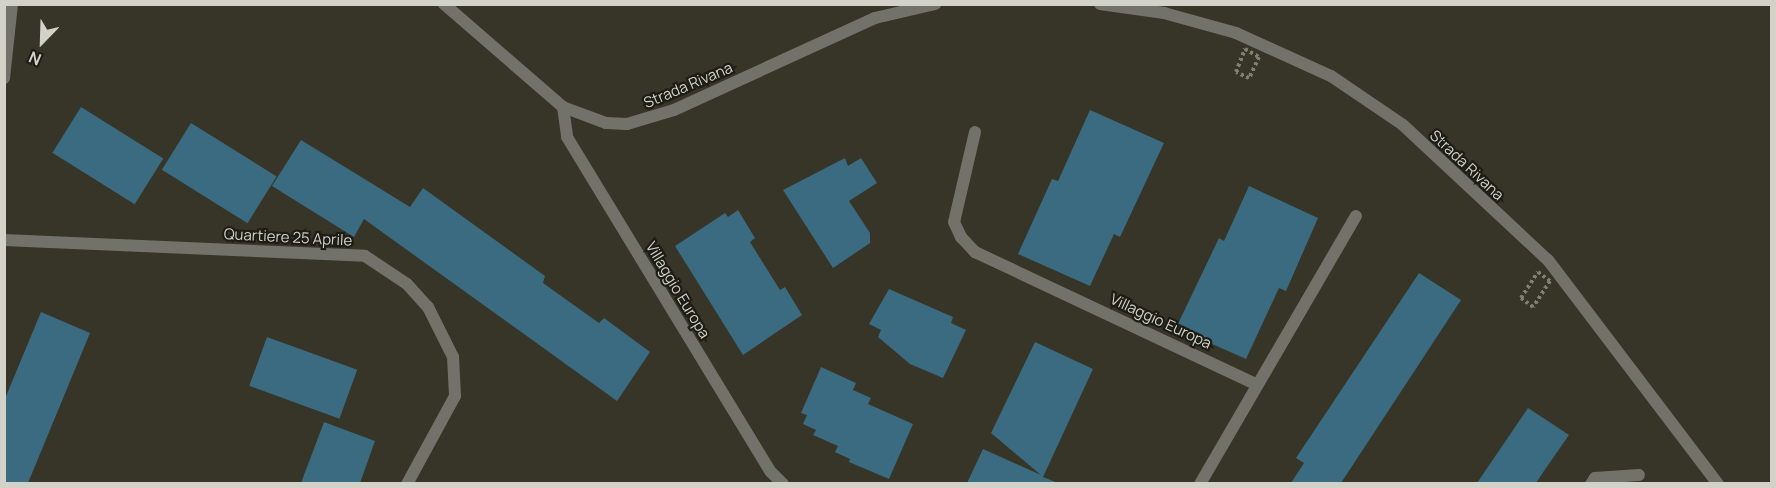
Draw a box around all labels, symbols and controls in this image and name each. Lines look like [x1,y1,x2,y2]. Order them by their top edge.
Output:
north arrow [12,12,72,72]
text: N [25,46,45,71]
street label: Strada Rivana [641,58,735,112]
street label: Strada Rivana [1426,126,1508,204]
street label: Quartiere 25 Aprile [223,225,353,249]
street label: Villaggio Europa [642,238,714,342]
street label: Villaggio Europa [1108,290,1214,352]

